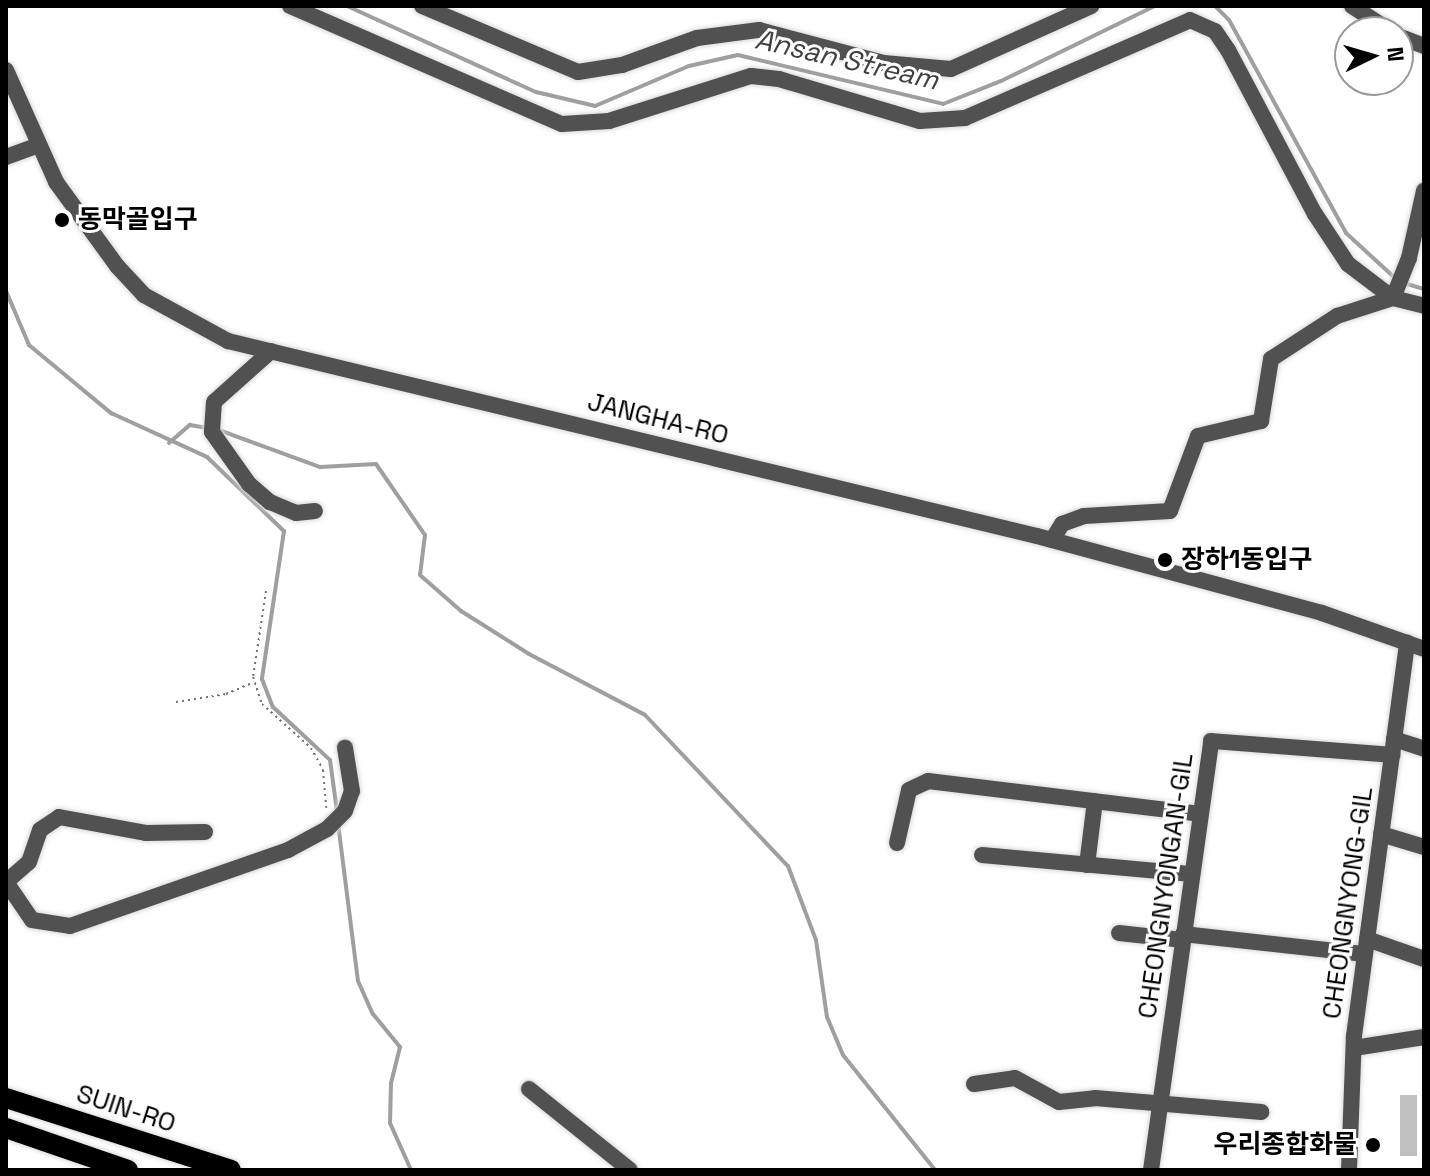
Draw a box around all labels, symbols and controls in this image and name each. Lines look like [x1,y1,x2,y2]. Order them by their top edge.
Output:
north arrow [1334,16,1414,96]
water label: Ansan Stream [752,22,942,96]
text: N [1381,46,1411,63]
place label: 동막골입구 [78,204,198,236]
marker: 동막골입구 [53,211,71,229]
street label: JANGHA-RO [584,386,732,452]
place label: 장하1동입구 [1181,544,1312,576]
marker: 장하1동입구 [1156,551,1174,569]
street label: CHEONGNYONGAN-GIL [1132,751,1200,1021]
street label: CHEONGNYONG-GIL [1316,785,1380,1021]
street label: SUIN-RO [72,1078,180,1140]
place label: 우리종합화물 [1213,1129,1357,1161]
marker: 우리종합화물 [1364,1136,1382,1154]

